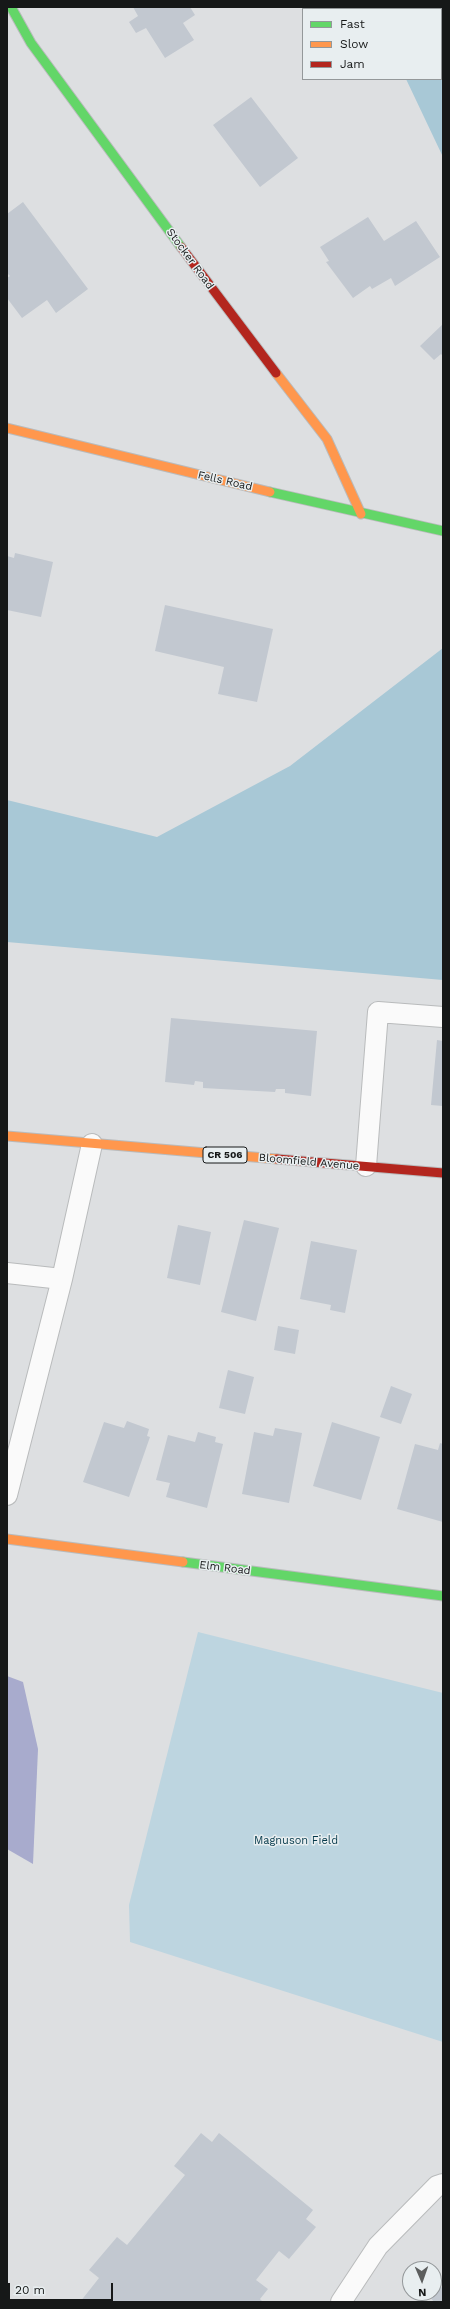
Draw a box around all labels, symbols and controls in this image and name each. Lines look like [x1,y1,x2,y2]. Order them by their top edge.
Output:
legend [302,8,442,80]
text: Fast [340,17,365,31]
text: Slow [340,37,368,51]
text: Jam [340,57,365,71]
street label: Stocker Road [164,226,216,292]
street label: Fells Road [196,468,254,494]
road number: CR 506 [203,1147,247,1163]
street label: Bloomfield Avenue [258,1151,360,1173]
street label: Elm Road [199,1558,251,1578]
park label: Magnuson Field [254,1834,338,1848]
north arrow [402,2261,442,2301]
scale bar [10,2275,115,2301]
text: 20 m [15,2283,45,2297]
text: N [418,2286,427,2299]

